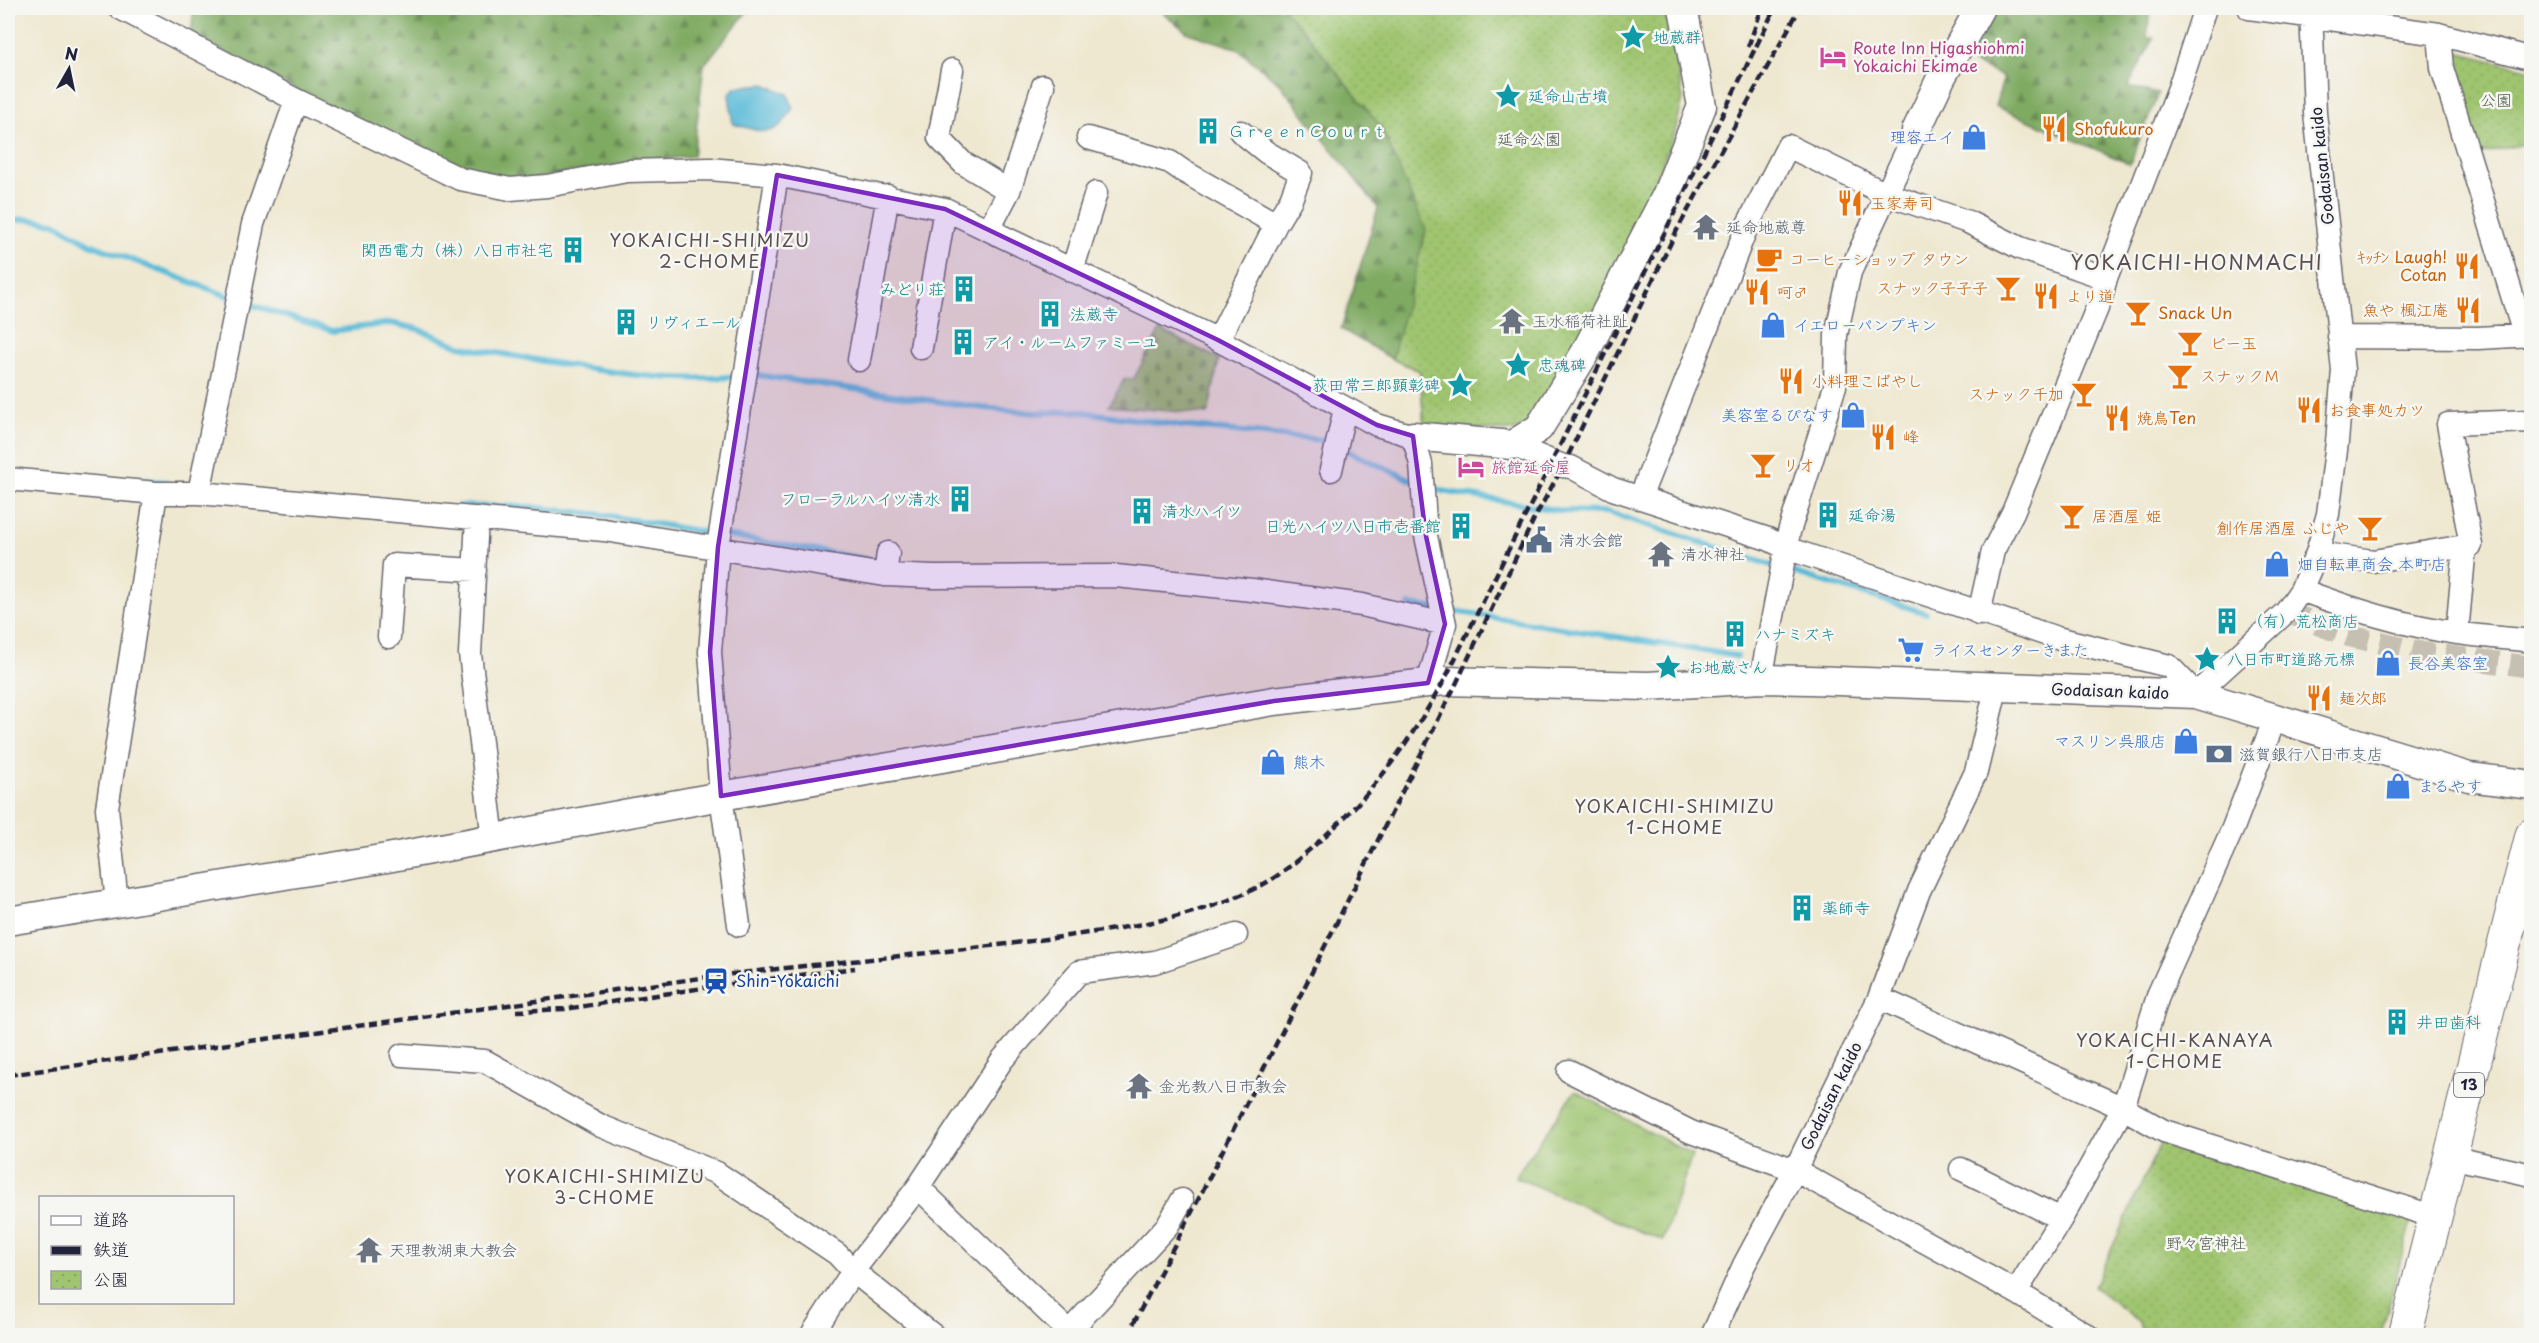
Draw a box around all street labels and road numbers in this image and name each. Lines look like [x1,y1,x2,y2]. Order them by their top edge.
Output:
street label: Godaisan kaido [2303,106,2339,226]
street label: Godaisan kaido [2050,676,2170,704]
street label: Godaisan kaido [1793,1037,1867,1154]
road number: 13 [2454,1073,2484,1097]

